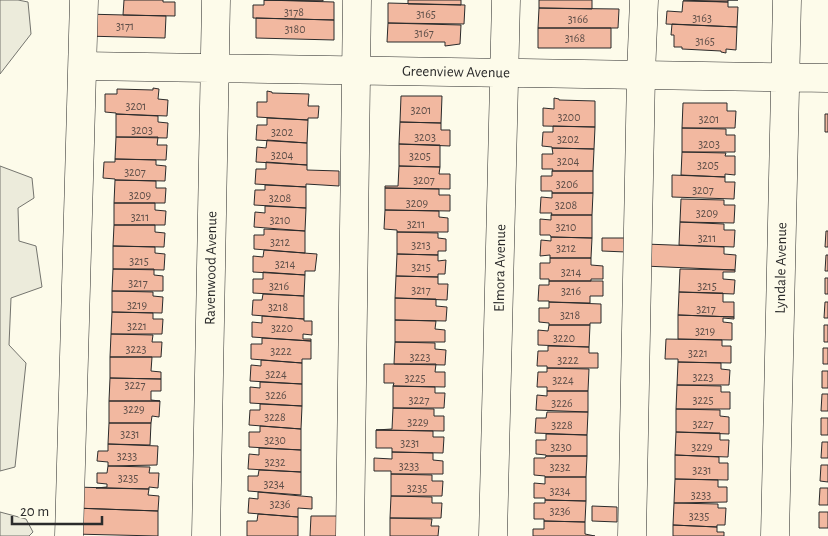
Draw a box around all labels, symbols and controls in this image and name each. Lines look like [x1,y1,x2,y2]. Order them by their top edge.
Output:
house number: 3178 [284,6,304,18]
house number: 3165 [416,8,436,20]
house number: 3163 [692,12,712,24]
house number: 3166 [568,13,589,25]
house number: 3171 [116,20,134,32]
house number: 3180 [284,23,306,35]
house number: 3167 [414,27,434,39]
house number: 3168 [565,32,586,44]
house number: 3165 [695,35,715,47]
street label: Greenview Avenue [402,64,510,80]
house number: 3201 [126,100,146,112]
house number: 3201 [411,104,431,116]
house number: 3200 [557,111,581,123]
house number: 3201 [699,113,719,125]
house number: 3203 [131,124,153,136]
house number: 3202 [271,126,294,138]
house number: 3203 [414,131,436,143]
house number: 3202 [557,133,580,145]
house number: 3203 [698,138,720,150]
house number: 3204 [271,149,293,161]
house number: 3205 [409,150,431,162]
house number: 3204 [557,155,579,167]
house number: 3205 [697,159,719,171]
house number: 3207 [124,166,146,178]
house number: 3207 [413,174,435,186]
house number: 3206 [556,178,579,190]
house number: 3207 [692,184,714,196]
house number: 3209 [129,189,152,201]
house number: 3208 [269,192,292,204]
house number: 3209 [406,197,429,209]
house number: 3208 [555,199,578,211]
house number: 3209 [696,207,719,219]
house number: 3211 [131,211,149,223]
street label: Ravenwood Avenue [203,211,219,325]
house number: 3210 [270,214,290,226]
house number: 3211 [407,218,425,230]
house number: 3210 [556,221,576,233]
street label: Lyndale Avenue [773,222,789,314]
street label: Elmora Avenue [492,224,508,312]
house number: 3211 [698,232,716,244]
house number: 3212 [270,236,291,248]
house number: 3213 [411,239,431,251]
house number: 3212 [556,242,577,254]
house number: 3215 [129,255,149,267]
house number: 3214 [275,258,295,270]
house number: 3215 [411,261,431,273]
house number: 3214 [561,266,581,278]
house number: 3217 [128,277,148,289]
house number: 3216 [269,280,289,292]
house number: 3215 [697,280,717,292]
house number: 3217 [411,284,431,296]
house number: 3216 [561,285,581,297]
house number: 3219 [127,299,147,311]
house number: 3218 [268,301,288,313]
house number: 3217 [696,303,716,315]
house number: 3218 [560,309,580,321]
house number: 3221 [127,320,147,332]
house number: 3220 [271,322,293,334]
house number: 3219 [695,325,715,337]
house number: 3220 [553,332,575,344]
house number: 3223 [126,343,146,355]
house number: 3222 [270,345,292,357]
house number: 3221 [688,347,708,359]
house number: 3223 [410,351,430,363]
house number: 3222 [557,354,579,366]
house number: 3224 [265,368,287,380]
house number: 3223 [693,371,713,383]
house number: 3225 [405,372,425,384]
house number: 3224 [552,374,574,386]
house number: 3227 [125,379,145,391]
house number: 3226 [265,389,287,401]
house number: 3227 [409,394,429,406]
house number: 3225 [693,394,713,406]
house number: 3226 [551,397,573,409]
house number: 3229 [123,403,145,415]
house number: 3228 [264,411,286,423]
house number: 3229 [407,416,429,428]
house number: 3227 [693,418,713,430]
house number: 3228 [551,419,573,431]
house number: 3231 [120,428,140,440]
house number: 3230 [264,434,286,446]
house number: 3231 [400,437,420,449]
house number: 3230 [550,441,572,453]
house number: 3229 [691,441,713,453]
house number: 3233 [117,450,137,462]
house number: 3232 [265,456,286,468]
house number: 3233 [399,460,419,472]
house number: 3232 [550,461,571,473]
house number: 3231 [692,464,712,476]
house number: 3235 [118,472,138,484]
house number: 3234 [263,478,285,490]
house number: 3235 [407,482,427,494]
house number: 3234 [549,485,571,497]
house number: 3233 [691,489,711,501]
scale bar [12,494,102,526]
house number: 3236 [270,498,291,510]
text: 20 m [20,504,49,519]
house number: 3236 [550,505,571,517]
house number: 3235 [689,510,709,522]

